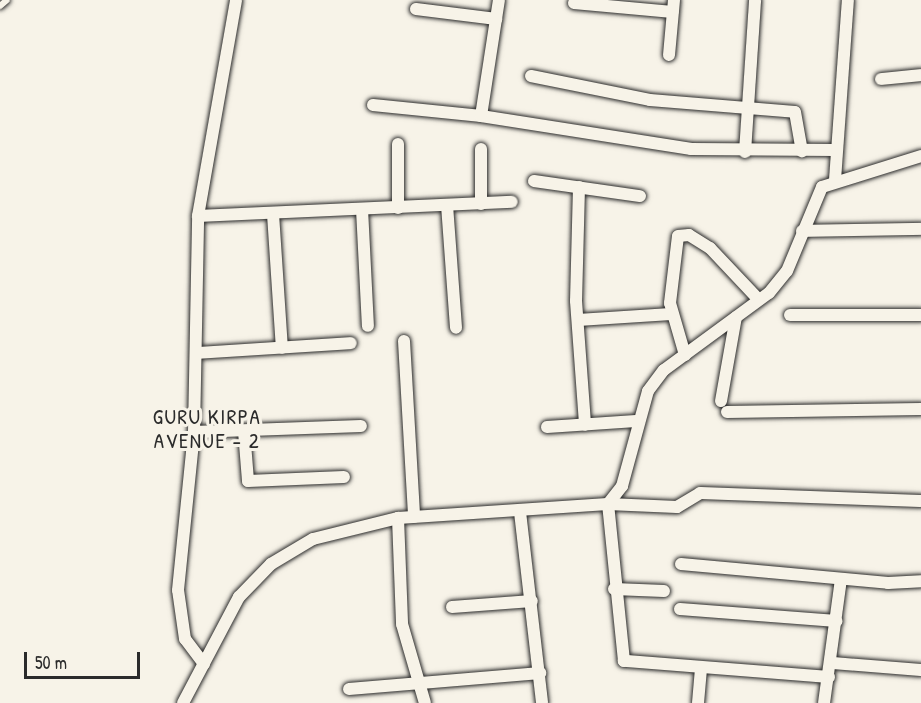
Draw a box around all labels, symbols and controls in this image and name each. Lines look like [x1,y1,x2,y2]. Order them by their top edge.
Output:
district label: GURU KIRPA AVENUE - 2 [153,404,261,454]
scale bar [27,640,142,678]
text: 50 m [35,650,67,675]

